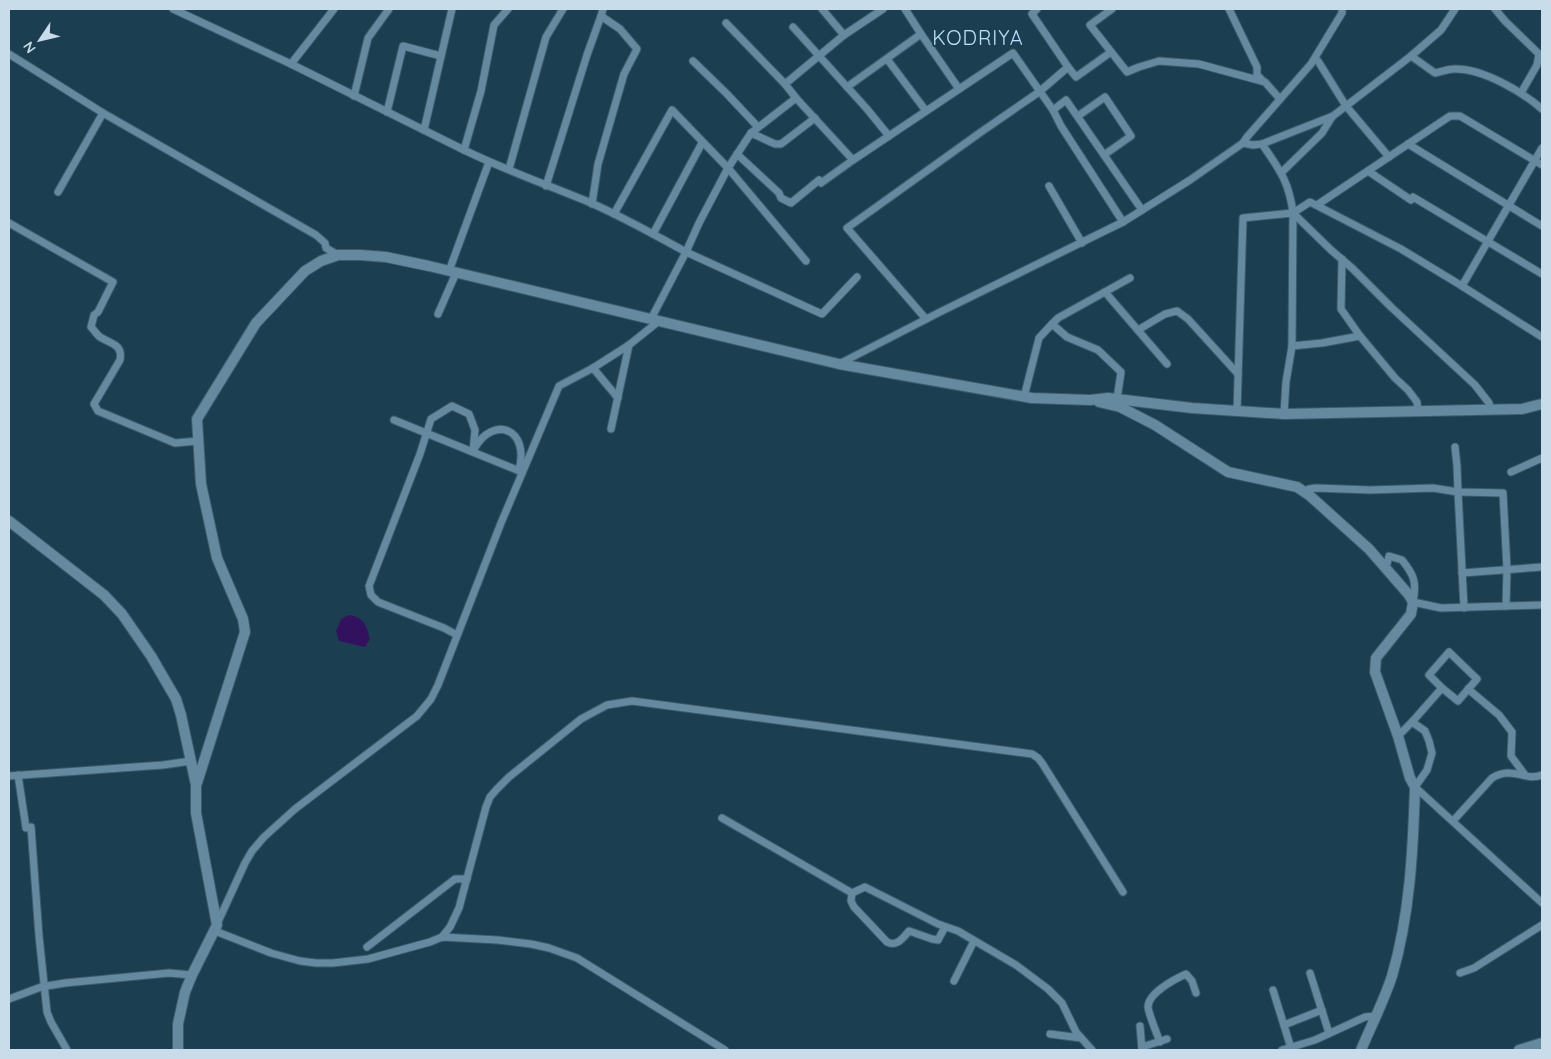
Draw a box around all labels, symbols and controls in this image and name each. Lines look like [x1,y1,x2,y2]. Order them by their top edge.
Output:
north arrow [15,15,65,65]
district label: KODRIYA [932,25,1024,50]
text: N [19,38,40,57]

